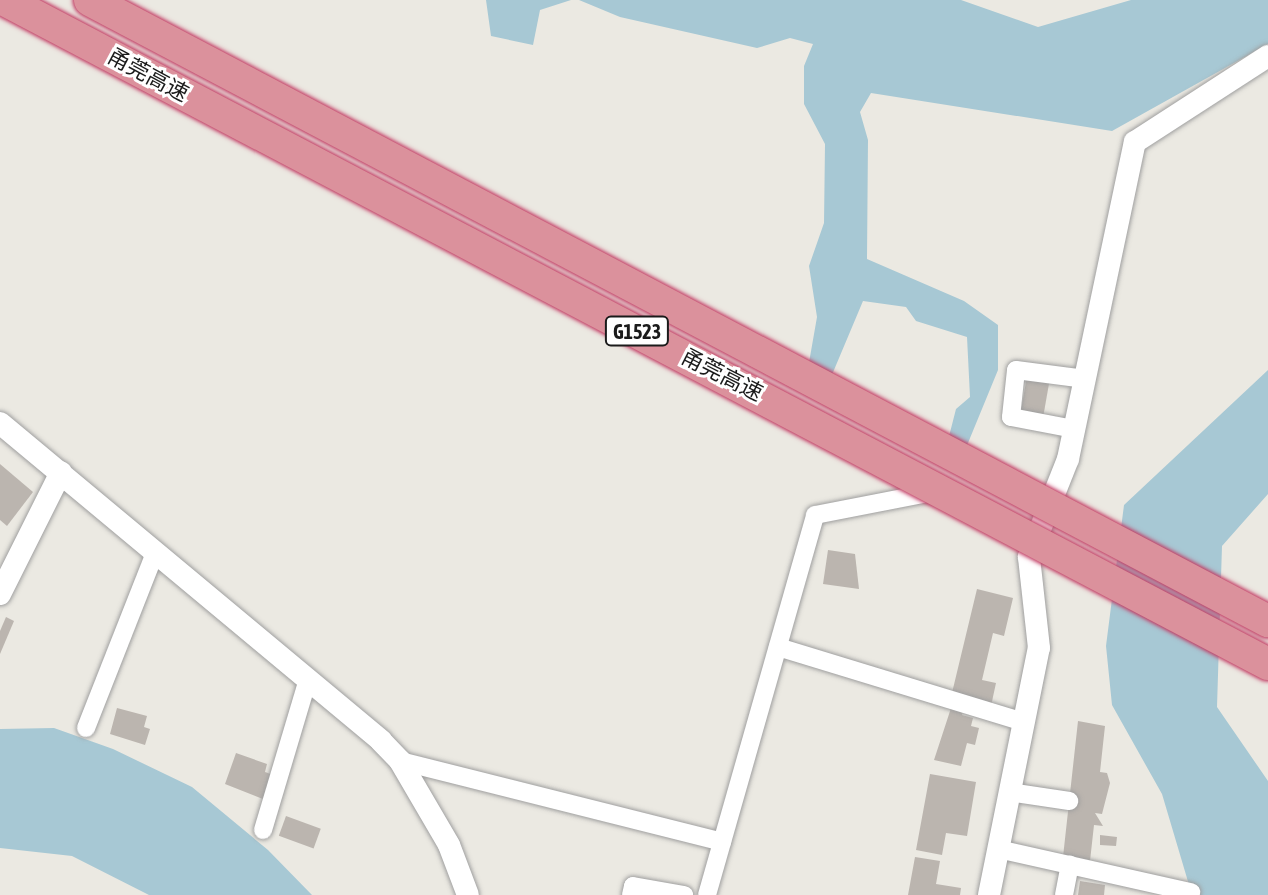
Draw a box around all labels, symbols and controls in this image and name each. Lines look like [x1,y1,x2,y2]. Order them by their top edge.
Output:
street label: 甬莞高速 [103,43,193,107]
road number: G1523 [603,315,671,347]
street label: 甬莞高速 [677,343,767,407]

